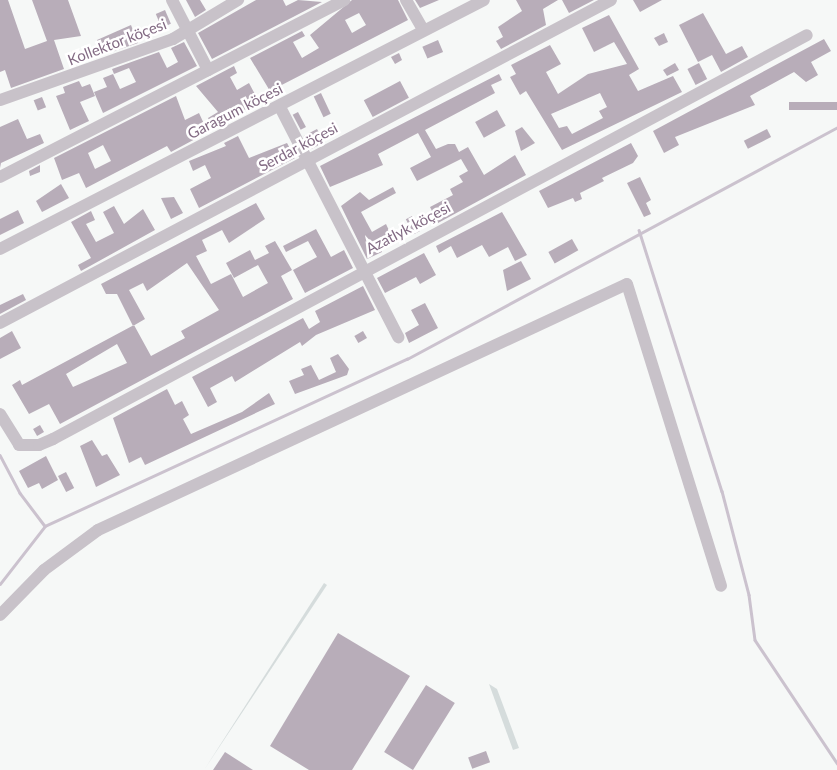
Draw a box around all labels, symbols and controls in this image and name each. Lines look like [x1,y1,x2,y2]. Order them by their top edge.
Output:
street label: Kollektor köçesi [65,15,169,69]
street label: Garagum köçesi [184,79,286,143]
street label: Serdar köçesi [255,119,341,175]
street label: Azatlyk köçesi [363,198,453,258]

